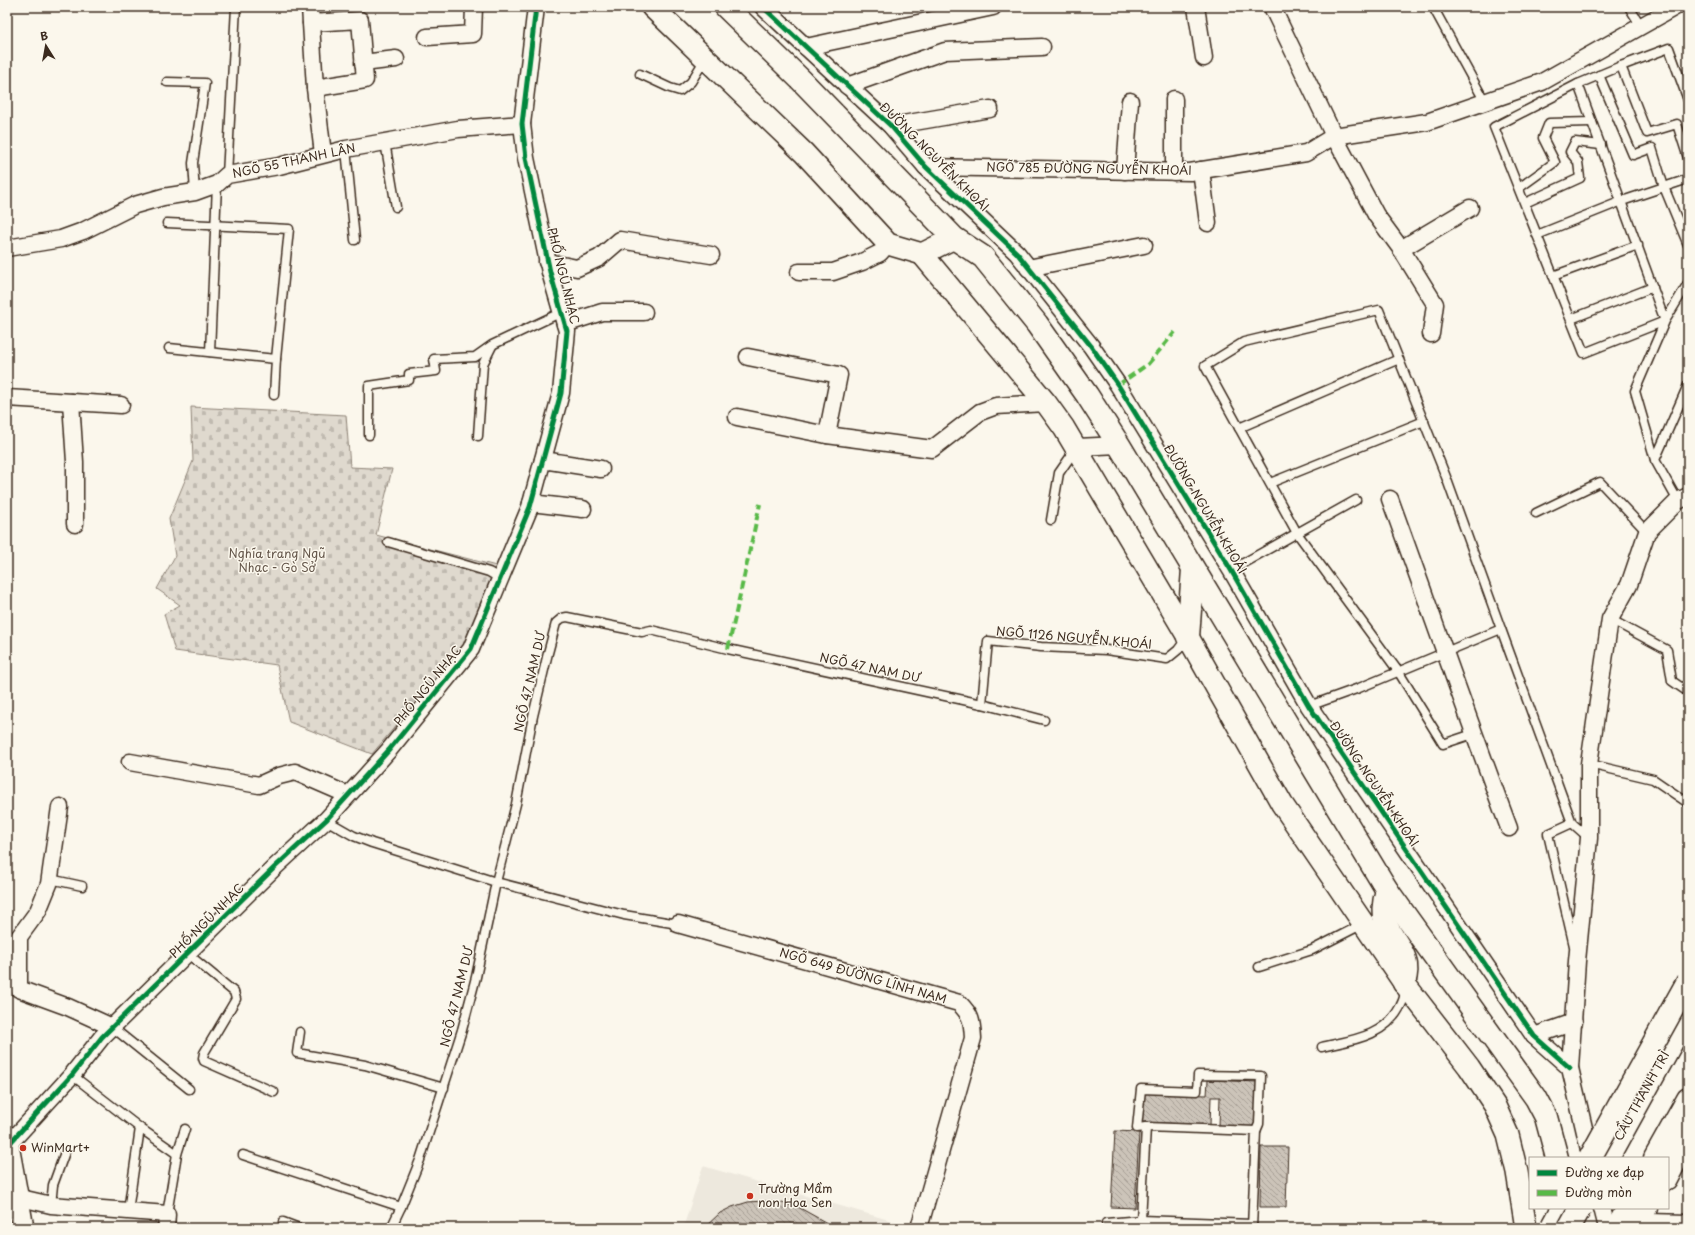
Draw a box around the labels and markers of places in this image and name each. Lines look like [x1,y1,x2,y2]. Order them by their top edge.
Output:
place label: WinMart+ [31,1138,90,1156]
marker: WinMart+ [18,1143,28,1153]
place label: Trường Mầm non Hoa Sen [758,1179,833,1211]
marker: Trường Mầm non Hoa Sen [745,1191,755,1201]

